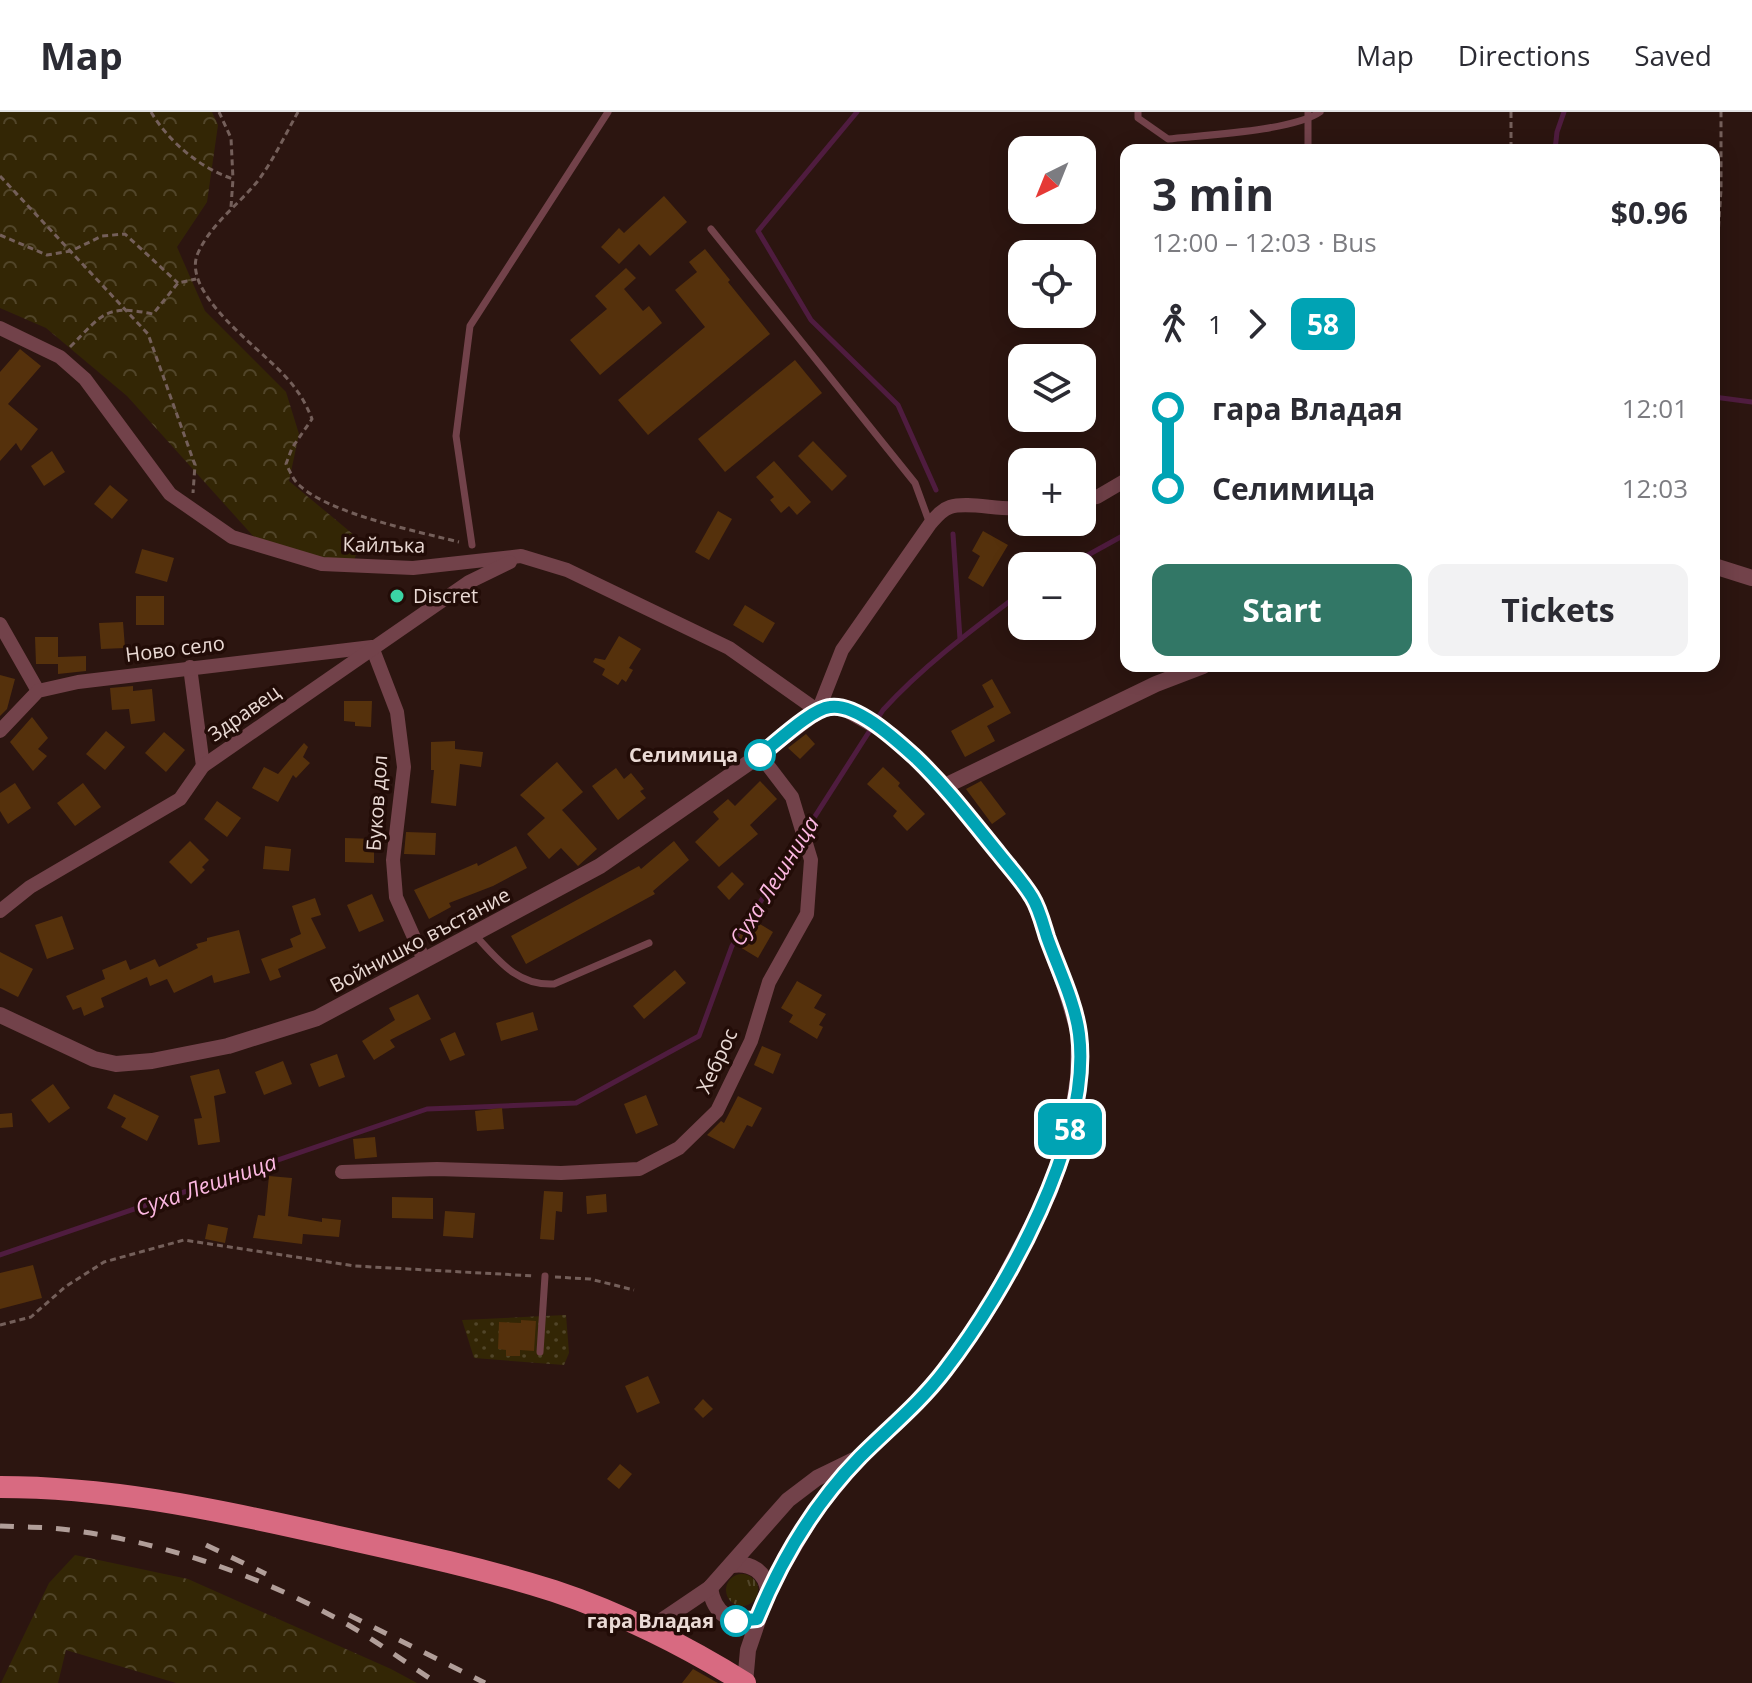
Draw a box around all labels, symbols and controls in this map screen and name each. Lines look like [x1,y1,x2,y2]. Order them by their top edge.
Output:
text: Map [40,29,123,81]
text: Map [1356,36,1414,74]
text: Directions [1458,36,1590,74]
text: Saved [1634,36,1712,74]
north arrow [1008,136,1096,224]
map controls [1008,136,1096,640]
text: 3 min [1152,164,1274,224]
text: $0.96 [1611,192,1688,233]
text: 12:00 – 12:03 · Bus [1152,224,1377,260]
button: locate [1008,240,1096,328]
icon: walk [1152,302,1196,346]
icon: forward [1235,302,1279,346]
text: 58 [1307,305,1339,343]
text: 1 [1208,306,1223,342]
button: layers [1008,344,1096,432]
text: гара Владая [1212,388,1403,429]
text: 12:01 [1622,390,1688,426]
button: + [1008,448,1096,536]
text: Селимица [1212,468,1376,509]
text: 12:03 [1622,470,1688,506]
street label: Кайлъка [342,530,426,559]
button: − [1008,552,1096,640]
button: Start [1152,564,1412,656]
button: Tickets [1428,564,1688,656]
place label: Discret [413,582,478,609]
marker: Discret [388,587,406,605]
street label: Ново село [124,629,226,668]
street label: Здравец [202,678,285,747]
marker: Селимица [745,740,775,770]
place label: Селимица [629,741,738,768]
street label: Буков дол [360,754,393,852]
water label: Суха Лешница [721,810,825,951]
street label: Войнишко въстание [325,881,515,999]
street label: Хеброс [690,1024,743,1098]
line badge: 58 [1034,1103,1106,1155]
text: 58 [1054,1110,1086,1148]
water label: Суха Лешница [131,1146,280,1222]
marker: гара Владая [721,1606,751,1636]
place label: гара Владая [587,1607,714,1634]

